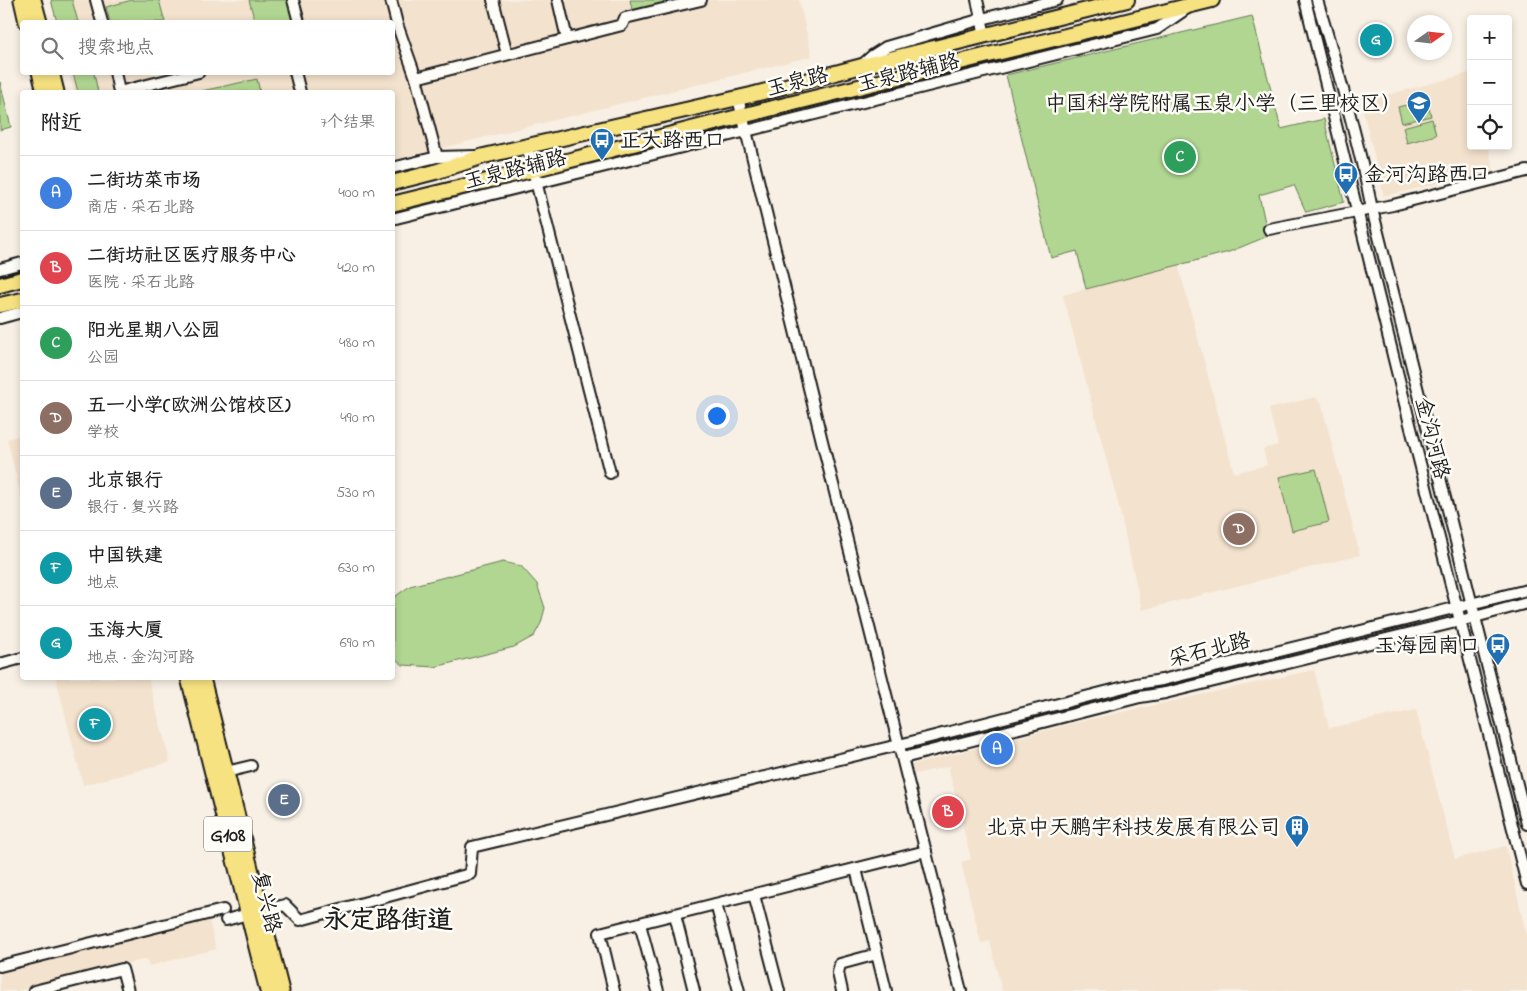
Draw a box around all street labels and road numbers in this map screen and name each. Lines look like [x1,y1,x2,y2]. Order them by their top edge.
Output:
street label: 玉泉路辅路 [854,47,963,101]
street label: 玉泉路 [763,61,832,105]
street label: 玉泉路辅路 [461,144,570,198]
street label: 金沟河路 [1406,394,1456,483]
street label: 采石北路 [1165,626,1254,676]
road number: G108 [204,816,252,852]
street label: 复兴路 [243,868,287,937]

